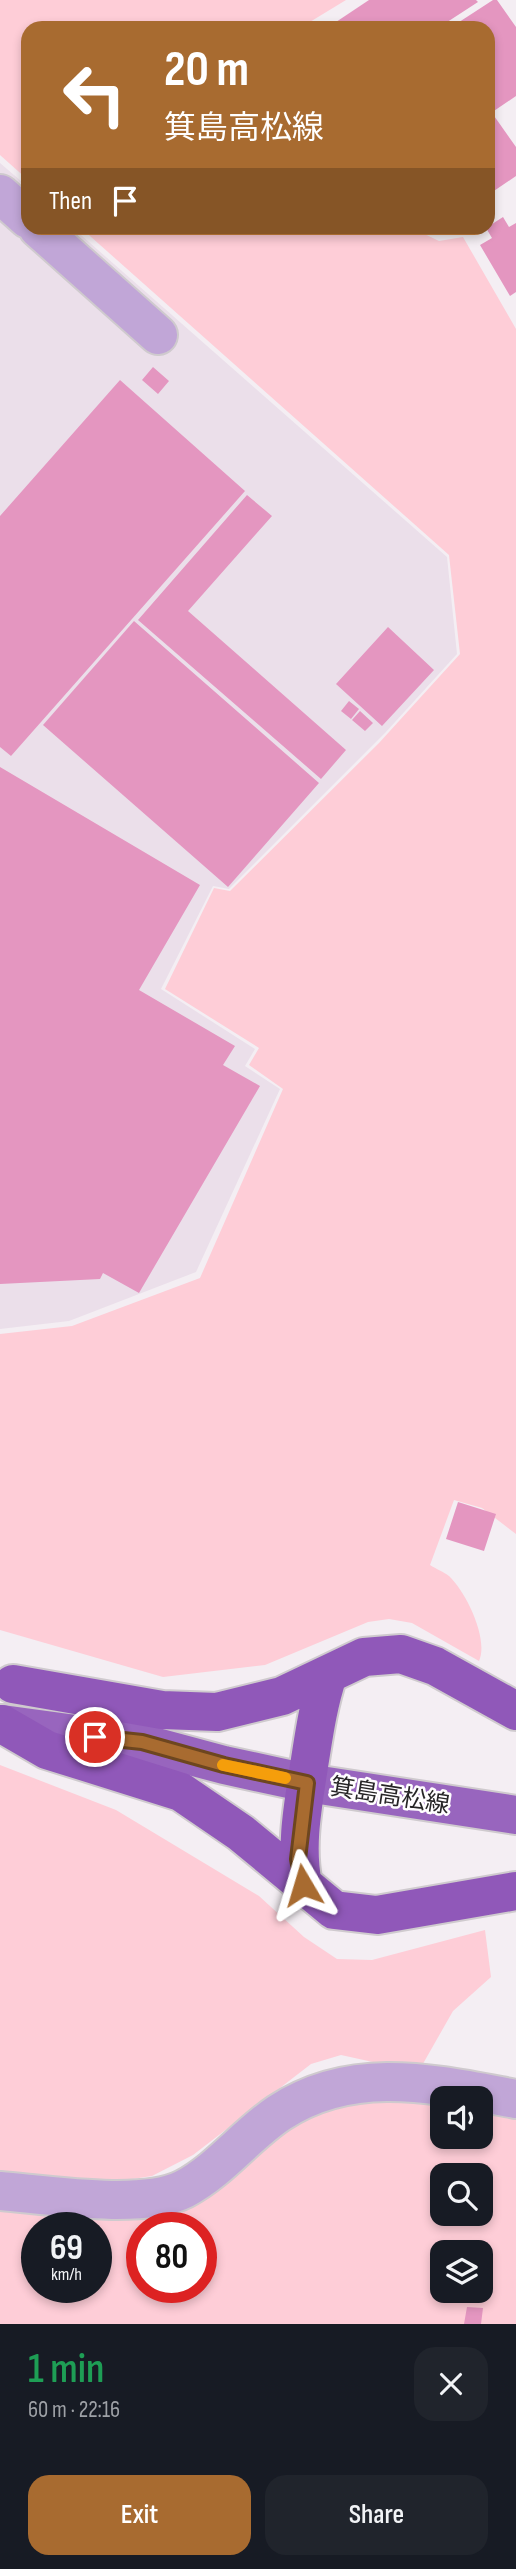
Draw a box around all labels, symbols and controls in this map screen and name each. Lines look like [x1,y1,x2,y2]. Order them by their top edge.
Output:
text: 20 m [164,41,249,100]
icon: left [49,49,140,140]
text: 箕島高松線 [164,109,324,148]
icon: arrive [106,182,144,220]
text: Then [49,186,92,217]
pin [65,1707,125,1767]
icon: arrive [76,1718,114,1756]
street label: 箕島高松線 [328,1772,452,1820]
position arrow [266,1848,340,1922]
map controls [430,2086,493,2303]
button: sound [430,2086,493,2149]
button: search [430,2163,493,2226]
speed limit sign: 80 [126,2212,217,2303]
text: 69 [50,2227,83,2270]
button: layers [430,2240,493,2303]
text: km/h [51,2264,82,2285]
text: 1 min [28,2344,104,2395]
button: close [414,2347,488,2421]
text: 60 m · 22:16 [28,2396,120,2424]
button: Exit [28,2475,251,2555]
button: Share [265,2475,488,2555]

